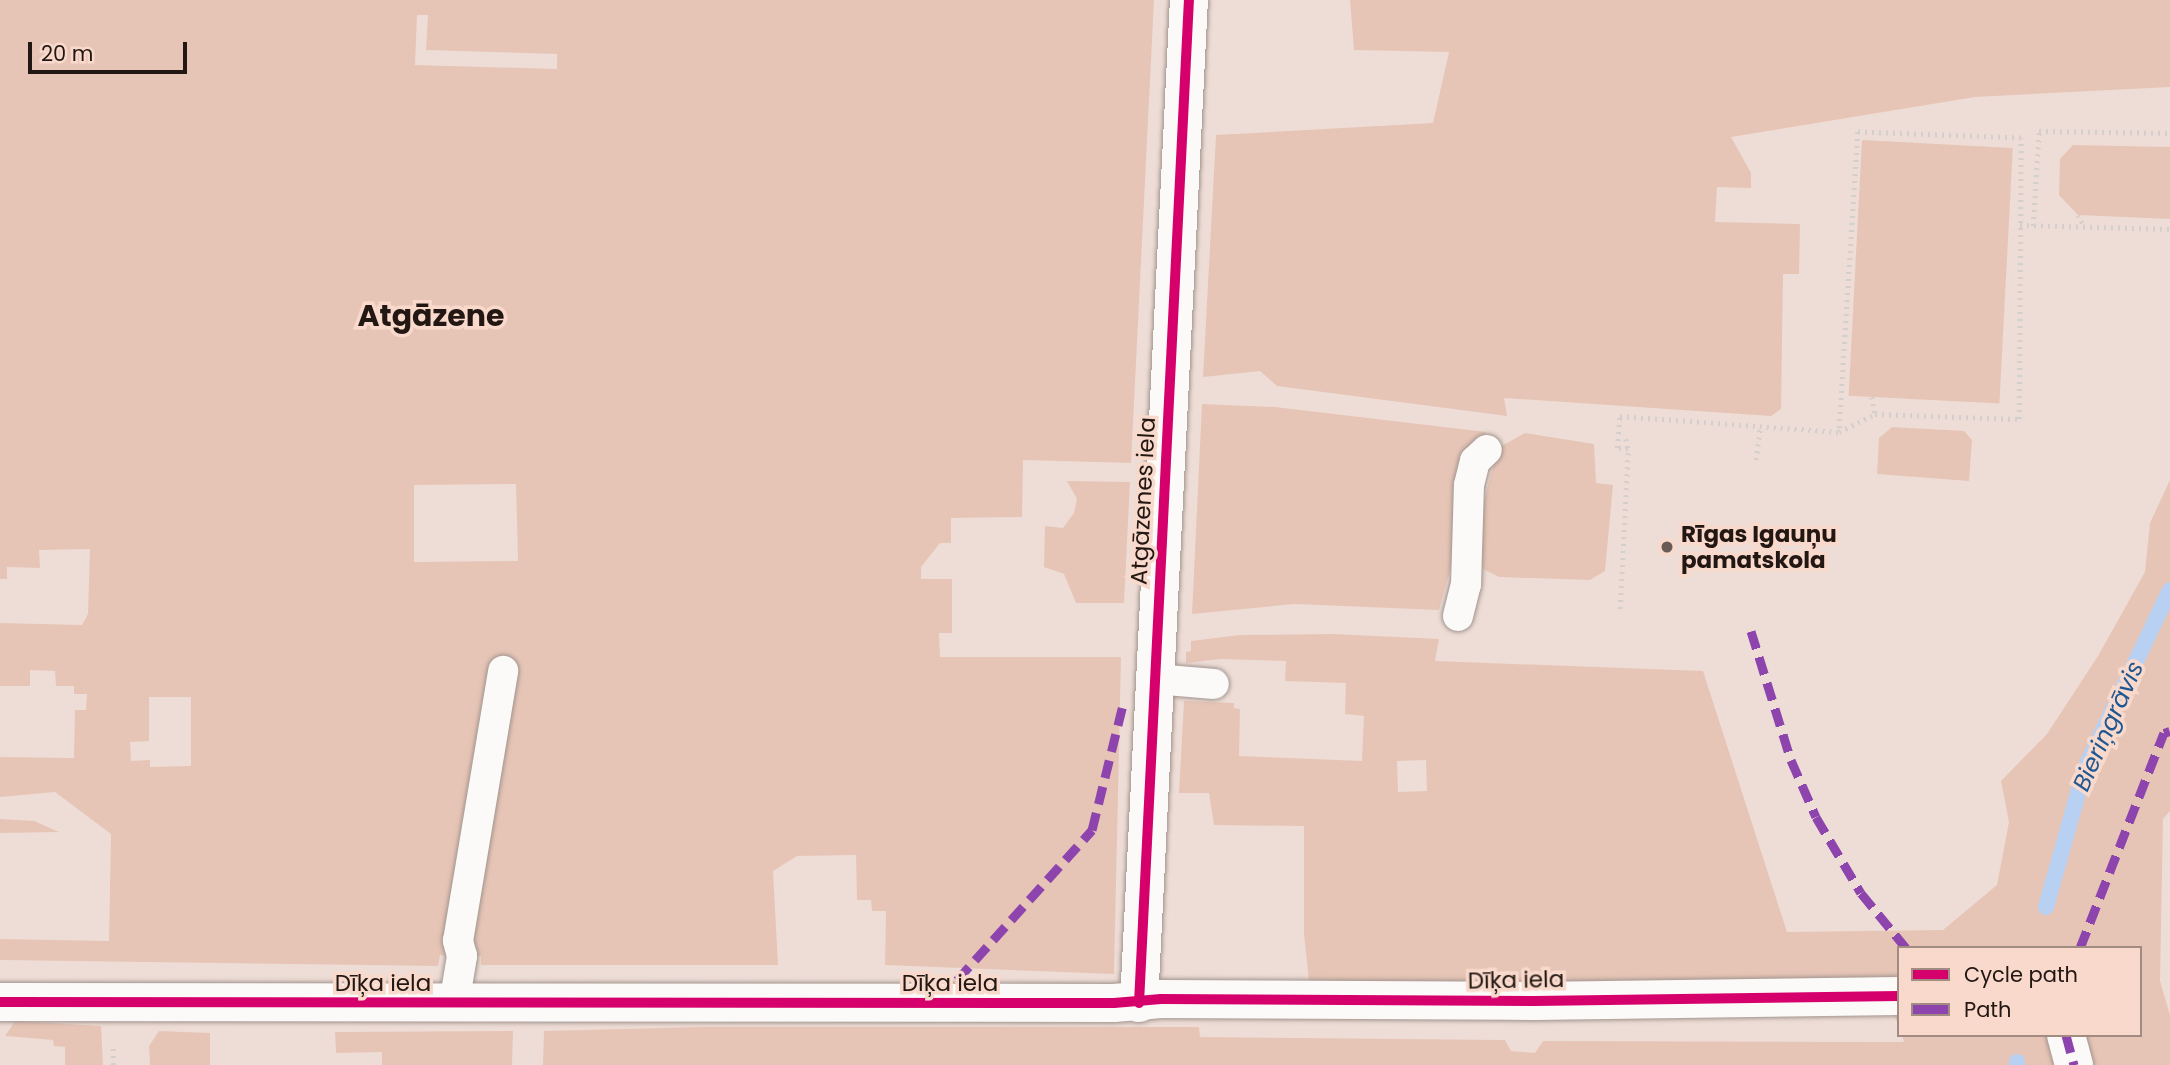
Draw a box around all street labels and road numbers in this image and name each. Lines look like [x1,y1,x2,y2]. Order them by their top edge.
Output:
street label: Atgāzenes iela [1125,416,1161,586]
street label: Dīķa iela [1467,965,1565,995]
street label: Dīķa iela [335,969,431,997]
street label: Dīķa iela [902,969,998,997]

